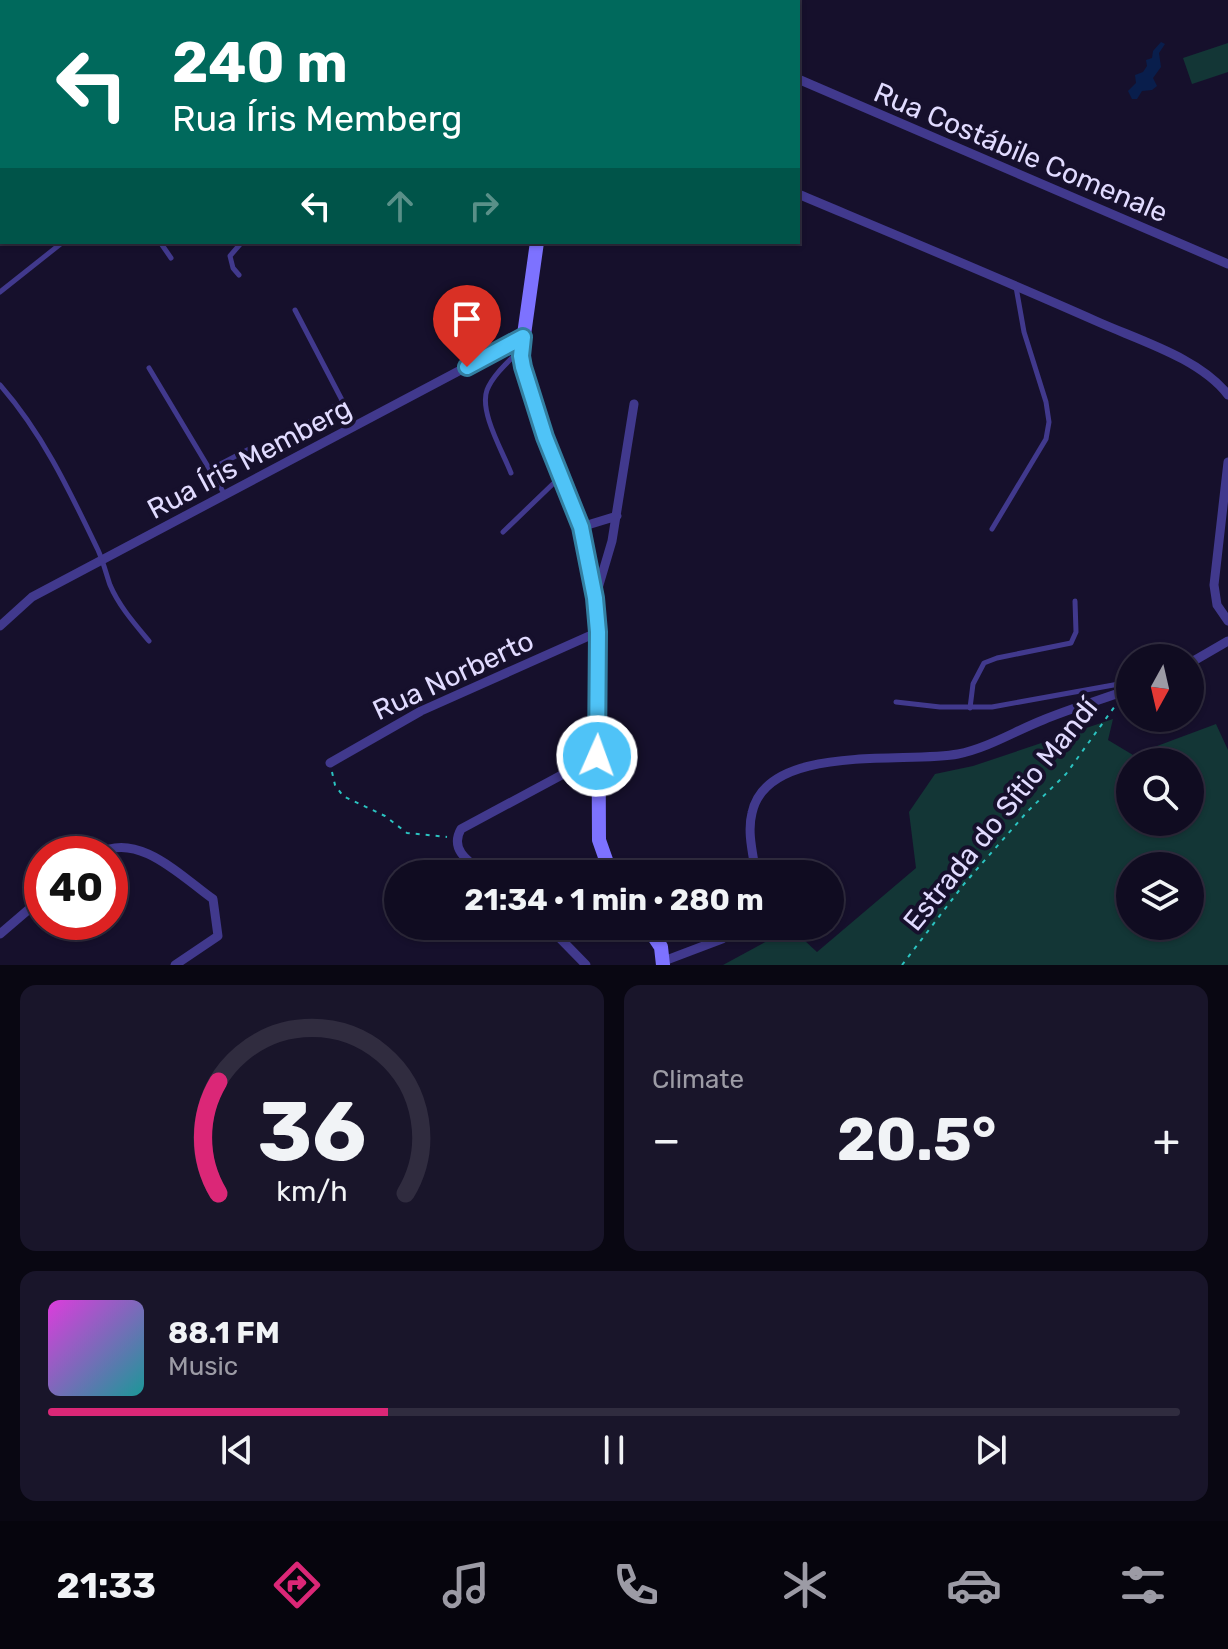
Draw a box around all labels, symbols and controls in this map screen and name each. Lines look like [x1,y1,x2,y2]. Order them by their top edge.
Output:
text: 240 m [172,30,348,96]
icon: left [40,32,144,136]
street label: Rua Costábile Comenale [869,76,1173,229]
text: Rua Íris Memberg [172,97,462,140]
icon: left [294,184,338,228]
icon: ahead [378,184,422,228]
icon: right [462,184,506,228]
pin [433,285,501,367]
icon: arrive [445,297,489,341]
street label: Rua Íris Memberg [142,391,357,526]
street label: Rua Norberto [368,624,539,727]
north arrow [1116,644,1204,732]
map controls [1116,644,1204,940]
street label: Estrada do Sítio Mandí [896,690,1105,937]
position arrow [555,714,639,798]
button: search [1116,748,1204,836]
speed limit sign: 40 [24,836,128,940]
button: layers [1116,852,1204,940]
text: 21:34 · 1 min · 280 m [464,882,764,918]
text: Climate [652,1064,744,1095]
text: 36 [258,1082,366,1181]
text: 20.5° [837,1104,997,1175]
text: − [652,1114,681,1166]
text: + [1153,1114,1180,1166]
text: km/h [276,1174,348,1208]
text: 88.1 FM [168,1315,280,1351]
text: Music [168,1351,238,1382]
icon: previous [215,1428,259,1472]
icon: pause [592,1428,636,1472]
icon: next [969,1428,1013,1472]
icon: directions [269,1557,325,1613]
icon: music [438,1557,494,1613]
icon: phone [608,1557,664,1613]
icon: climate [777,1557,833,1613]
icon: car [946,1557,1002,1613]
icon: filters [1115,1557,1171,1613]
text: 21:33 [57,1564,156,1607]

